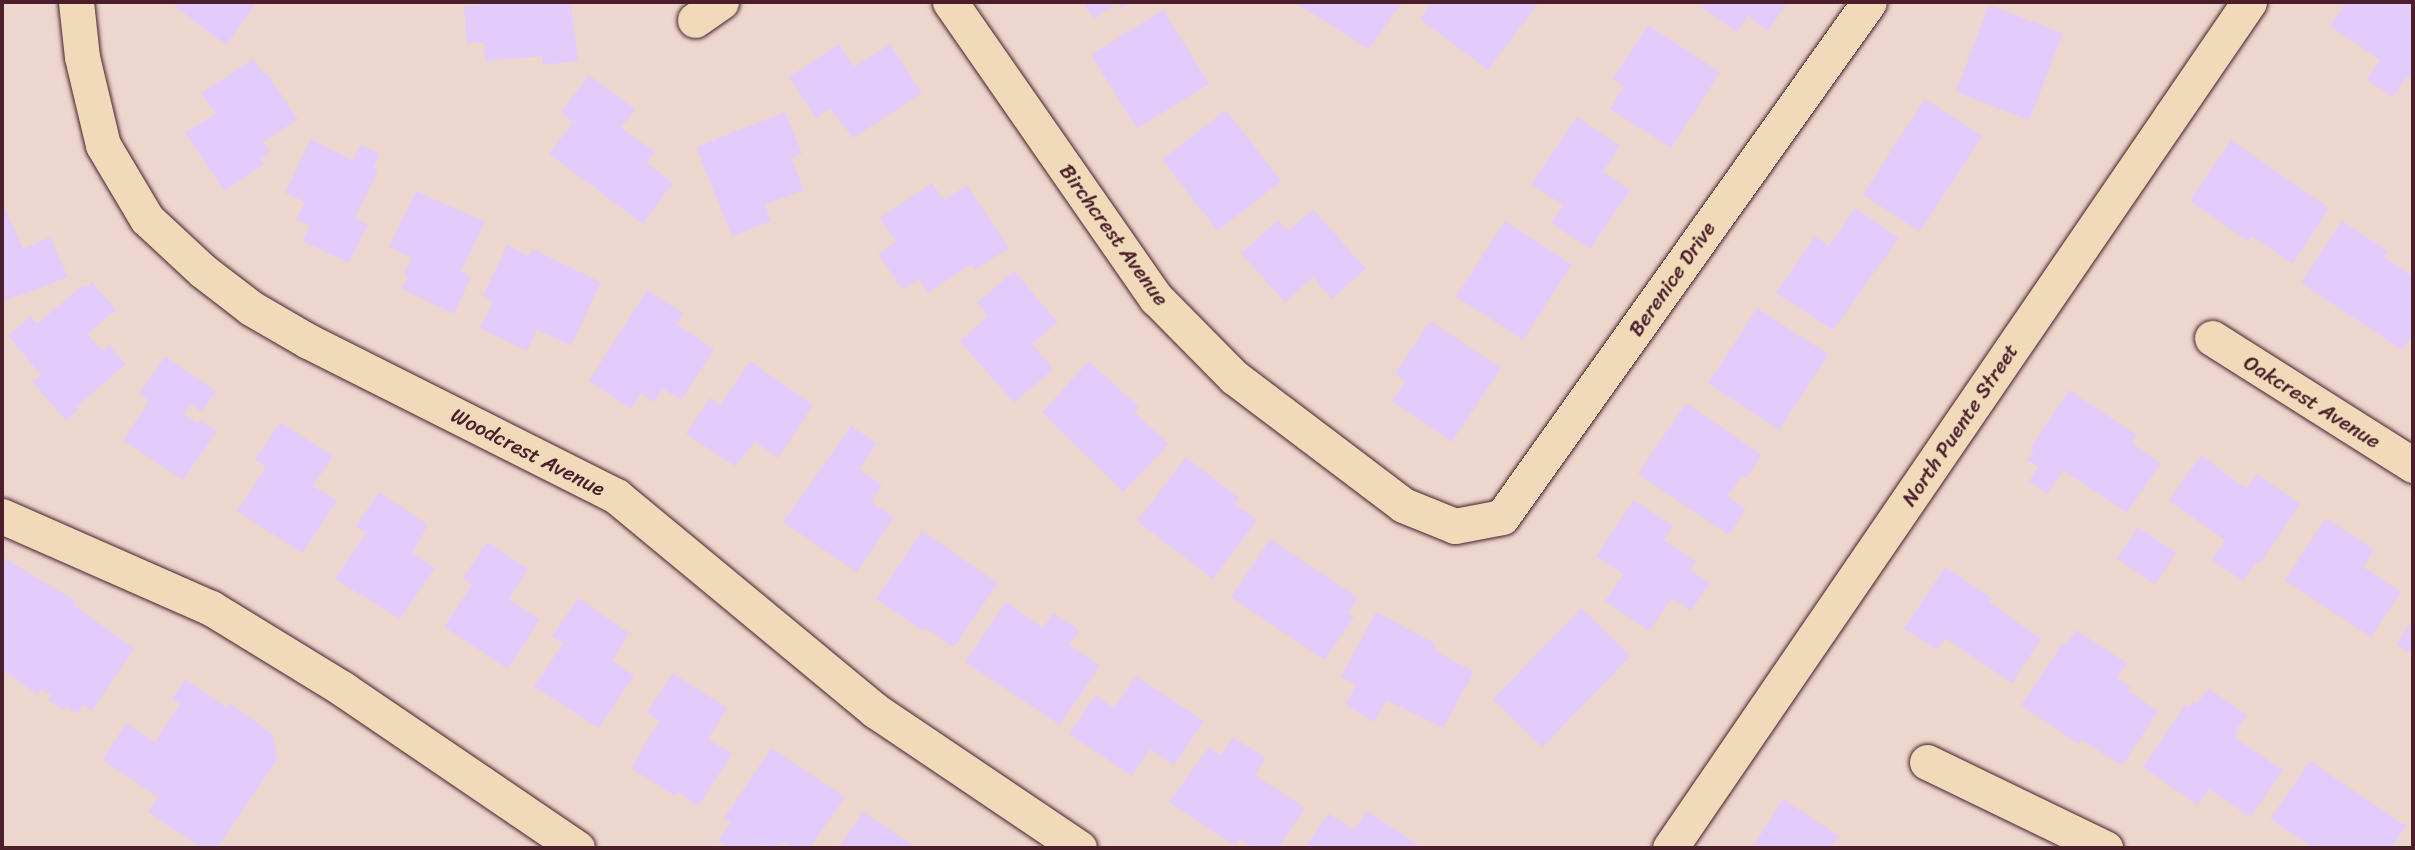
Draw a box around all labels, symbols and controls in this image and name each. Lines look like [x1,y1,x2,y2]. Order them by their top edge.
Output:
street label: Birchcrest Avenue [1054,159,1174,311]
street label: Berenice Drive [1623,217,1721,341]
street label: North Puente Street [1896,339,2024,511]
street label: Oakcrest Avenue [2239,350,2385,454]
street label: Woodcrest Avenue [447,402,609,502]

